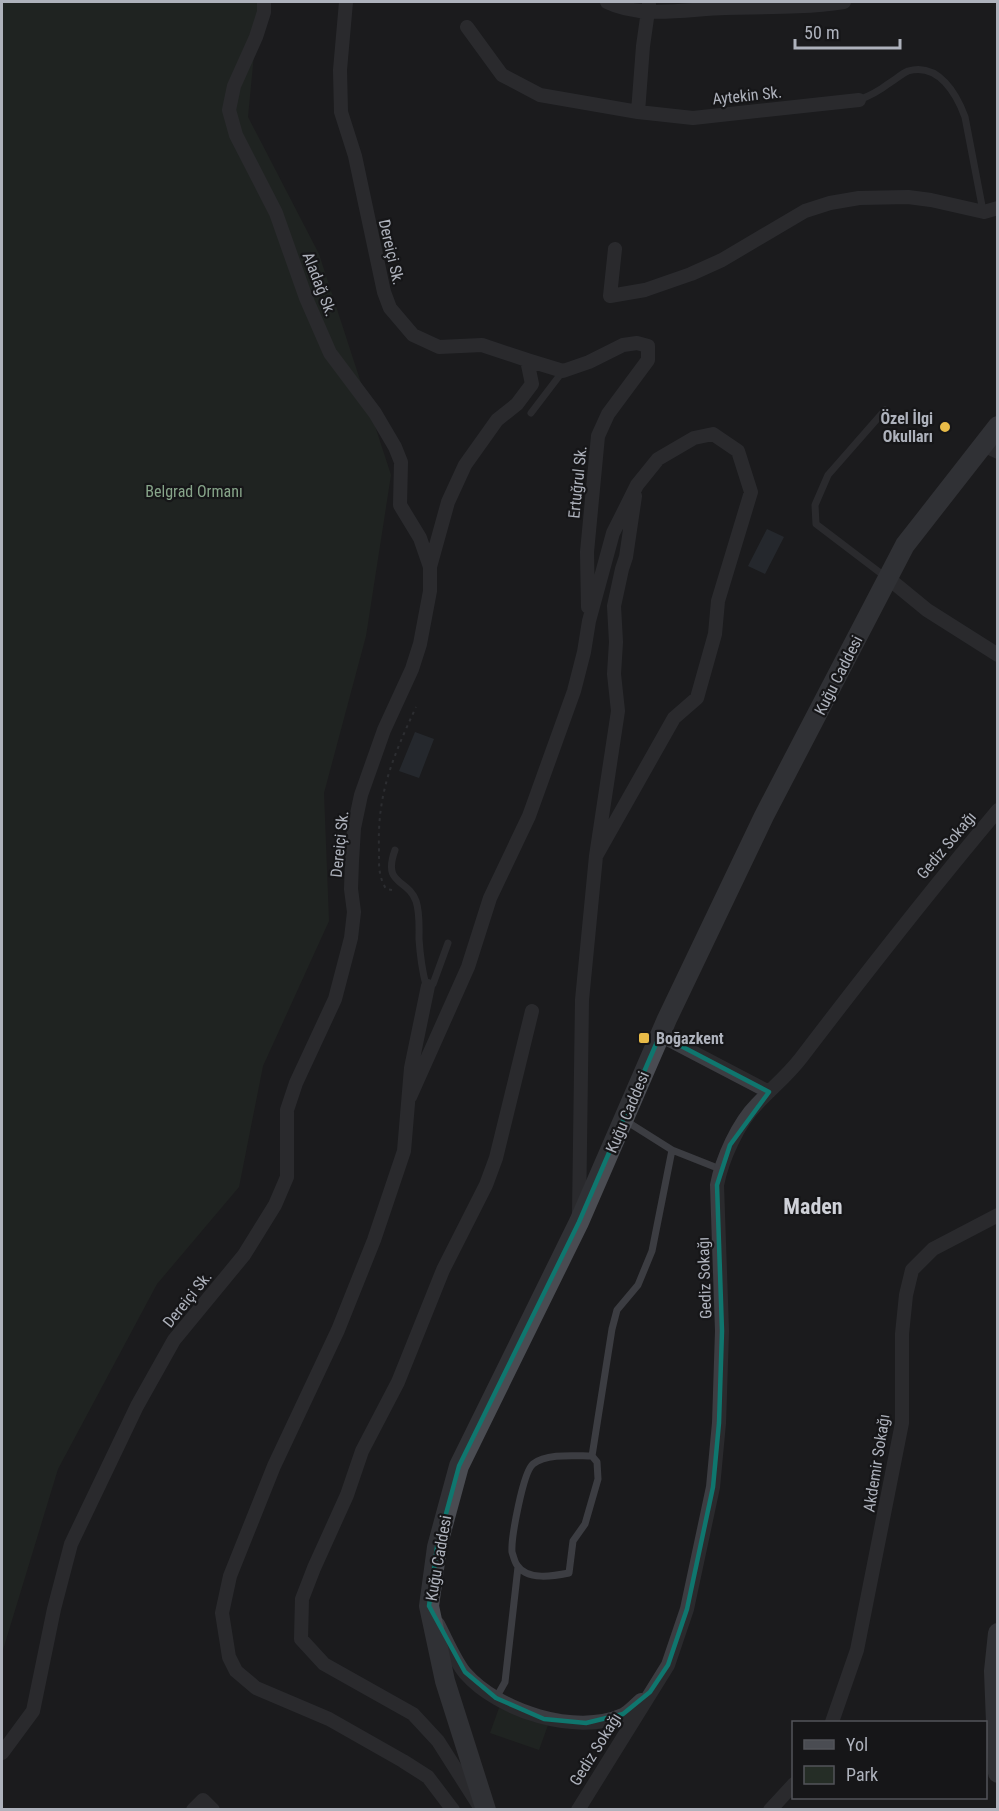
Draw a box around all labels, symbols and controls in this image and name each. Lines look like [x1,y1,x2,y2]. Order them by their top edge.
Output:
scale bar [795,12,900,50]
text: 50 m [804,22,839,43]
street label: Aytekin Sk. [711,82,783,109]
street label: Dereiçi Sk. [375,217,408,287]
street label: Aladağ Sk. [299,249,340,319]
place label: Özel İlgi Okulları [880,409,933,446]
marker: Özel İlgi Okulları [938,420,952,434]
street label: Ertuğrul Sk. [564,445,591,519]
park label: Belgrad Ormanı [145,482,243,501]
street label: Kuğu Caddesi [810,632,867,718]
street label: Gediz Sokağı [913,808,980,883]
street label: Dereiçi Sk. [327,810,352,878]
place label: Boğazkent [656,1029,724,1048]
marker: Boğazkent [637,1031,651,1045]
street label: Kuğu Caddesi [602,1069,653,1156]
district label: Maden [783,1194,843,1219]
street label: Gediz Sokağı [694,1237,715,1319]
street label: Dereiçi Sk. [159,1267,216,1331]
street label: Akdemir Sokağı [859,1413,894,1513]
street label: Kuğu Caddesi [422,1514,455,1602]
street label: Gediz Sokağı [566,1709,625,1789]
legend [792,1721,987,1799]
text: Yol [846,1734,868,1755]
text: Park [846,1764,878,1785]

